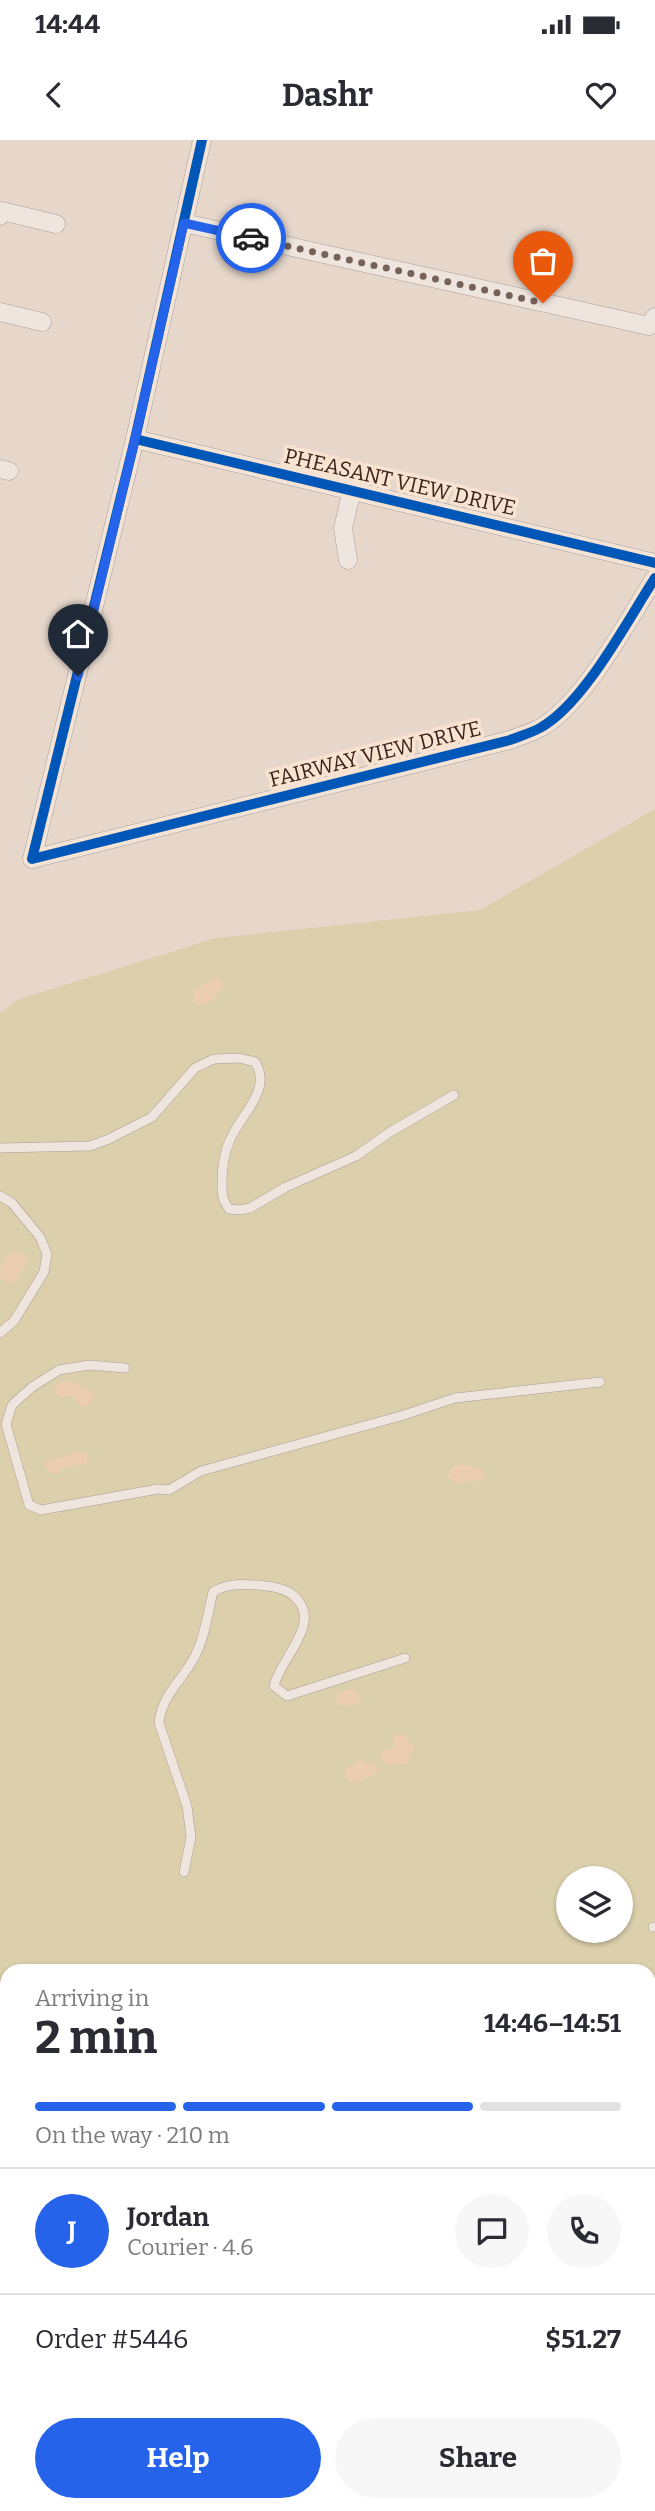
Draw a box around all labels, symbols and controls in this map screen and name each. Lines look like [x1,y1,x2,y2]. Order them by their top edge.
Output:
text: 14:44 [35,9,100,40]
icon: back [35,76,73,114]
text: Dashr [282,76,373,114]
icon: heart [582,76,620,114]
courier [216,203,286,273]
icon: car [232,219,270,257]
pin [513,231,573,303]
icon: bag [524,242,562,280]
street label: PHEASANT VIEW DRIVE [282,443,518,521]
pin [48,604,108,676]
icon: home [59,615,97,653]
street label: FAIRWAY VIEW DRIVE [266,715,484,793]
map controls [556,1866,633,1943]
button: layers [556,1866,633,1943]
text: Arriving in [35,1984,149,2012]
text: 14:46–14:51 [484,2008,621,2039]
text: 2 min [35,2010,157,2065]
text: On the way · 210 m [35,2121,230,2149]
button: chat [455,2194,529,2268]
button: phone [547,2194,621,2268]
text: Jordan [127,2202,209,2233]
text: J [68,2216,76,2247]
text: Courier · 4.6 [127,2233,254,2261]
text: Order #5446 [35,2324,188,2355]
text: $51.27 [545,2324,621,2355]
button: Help [35,2418,321,2498]
button: Share [335,2418,621,2498]

